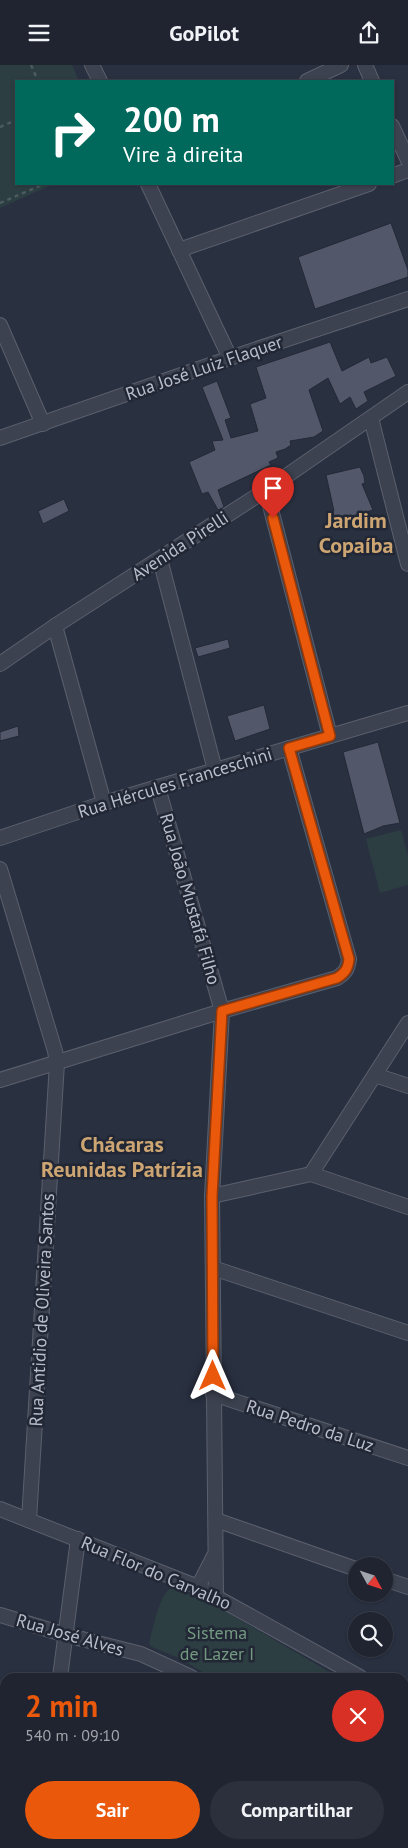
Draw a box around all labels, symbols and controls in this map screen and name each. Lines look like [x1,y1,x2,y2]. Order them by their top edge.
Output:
icon: menu [25,19,53,47]
text: GoPilot [169,19,239,47]
icon: share [355,19,383,47]
text: 200 m [123,96,220,142]
icon: right [40,100,105,165]
text: Vire à direita [123,140,243,168]
street label: Rua José Luiz Flaquer [122,330,285,405]
pin [252,467,294,518]
icon: arrive [259,474,287,502]
street label: Avenida Pirelli [127,506,233,585]
district label: Jardim Copaíba [319,506,393,559]
street label: Rua Hércules Franceschini [75,742,275,823]
street label: Rua João Mustafá Filho [155,811,226,987]
district label: Chácaras Reunidas Patrízia [41,1130,203,1183]
street label: Rua Antidio de Oliveira Santos [24,1193,59,1427]
position arrow [186,1349,238,1401]
street label: Rua Pedro da Luz [243,1394,377,1457]
street label: Rua Flor do Carvalho [78,1531,235,1615]
north arrow [348,1557,392,1603]
map controls [348,1557,393,1657]
street label: Rua José Alves [14,1608,127,1661]
button: search [348,1612,393,1657]
park label: Sistema de Lazer I [180,1621,254,1665]
text: 2 min [25,1686,98,1725]
button: close [332,1690,384,1742]
text: 540 m · 09:10 [25,1725,120,1745]
button: Sair [25,1781,200,1839]
button: Compartilhar [210,1781,384,1839]

